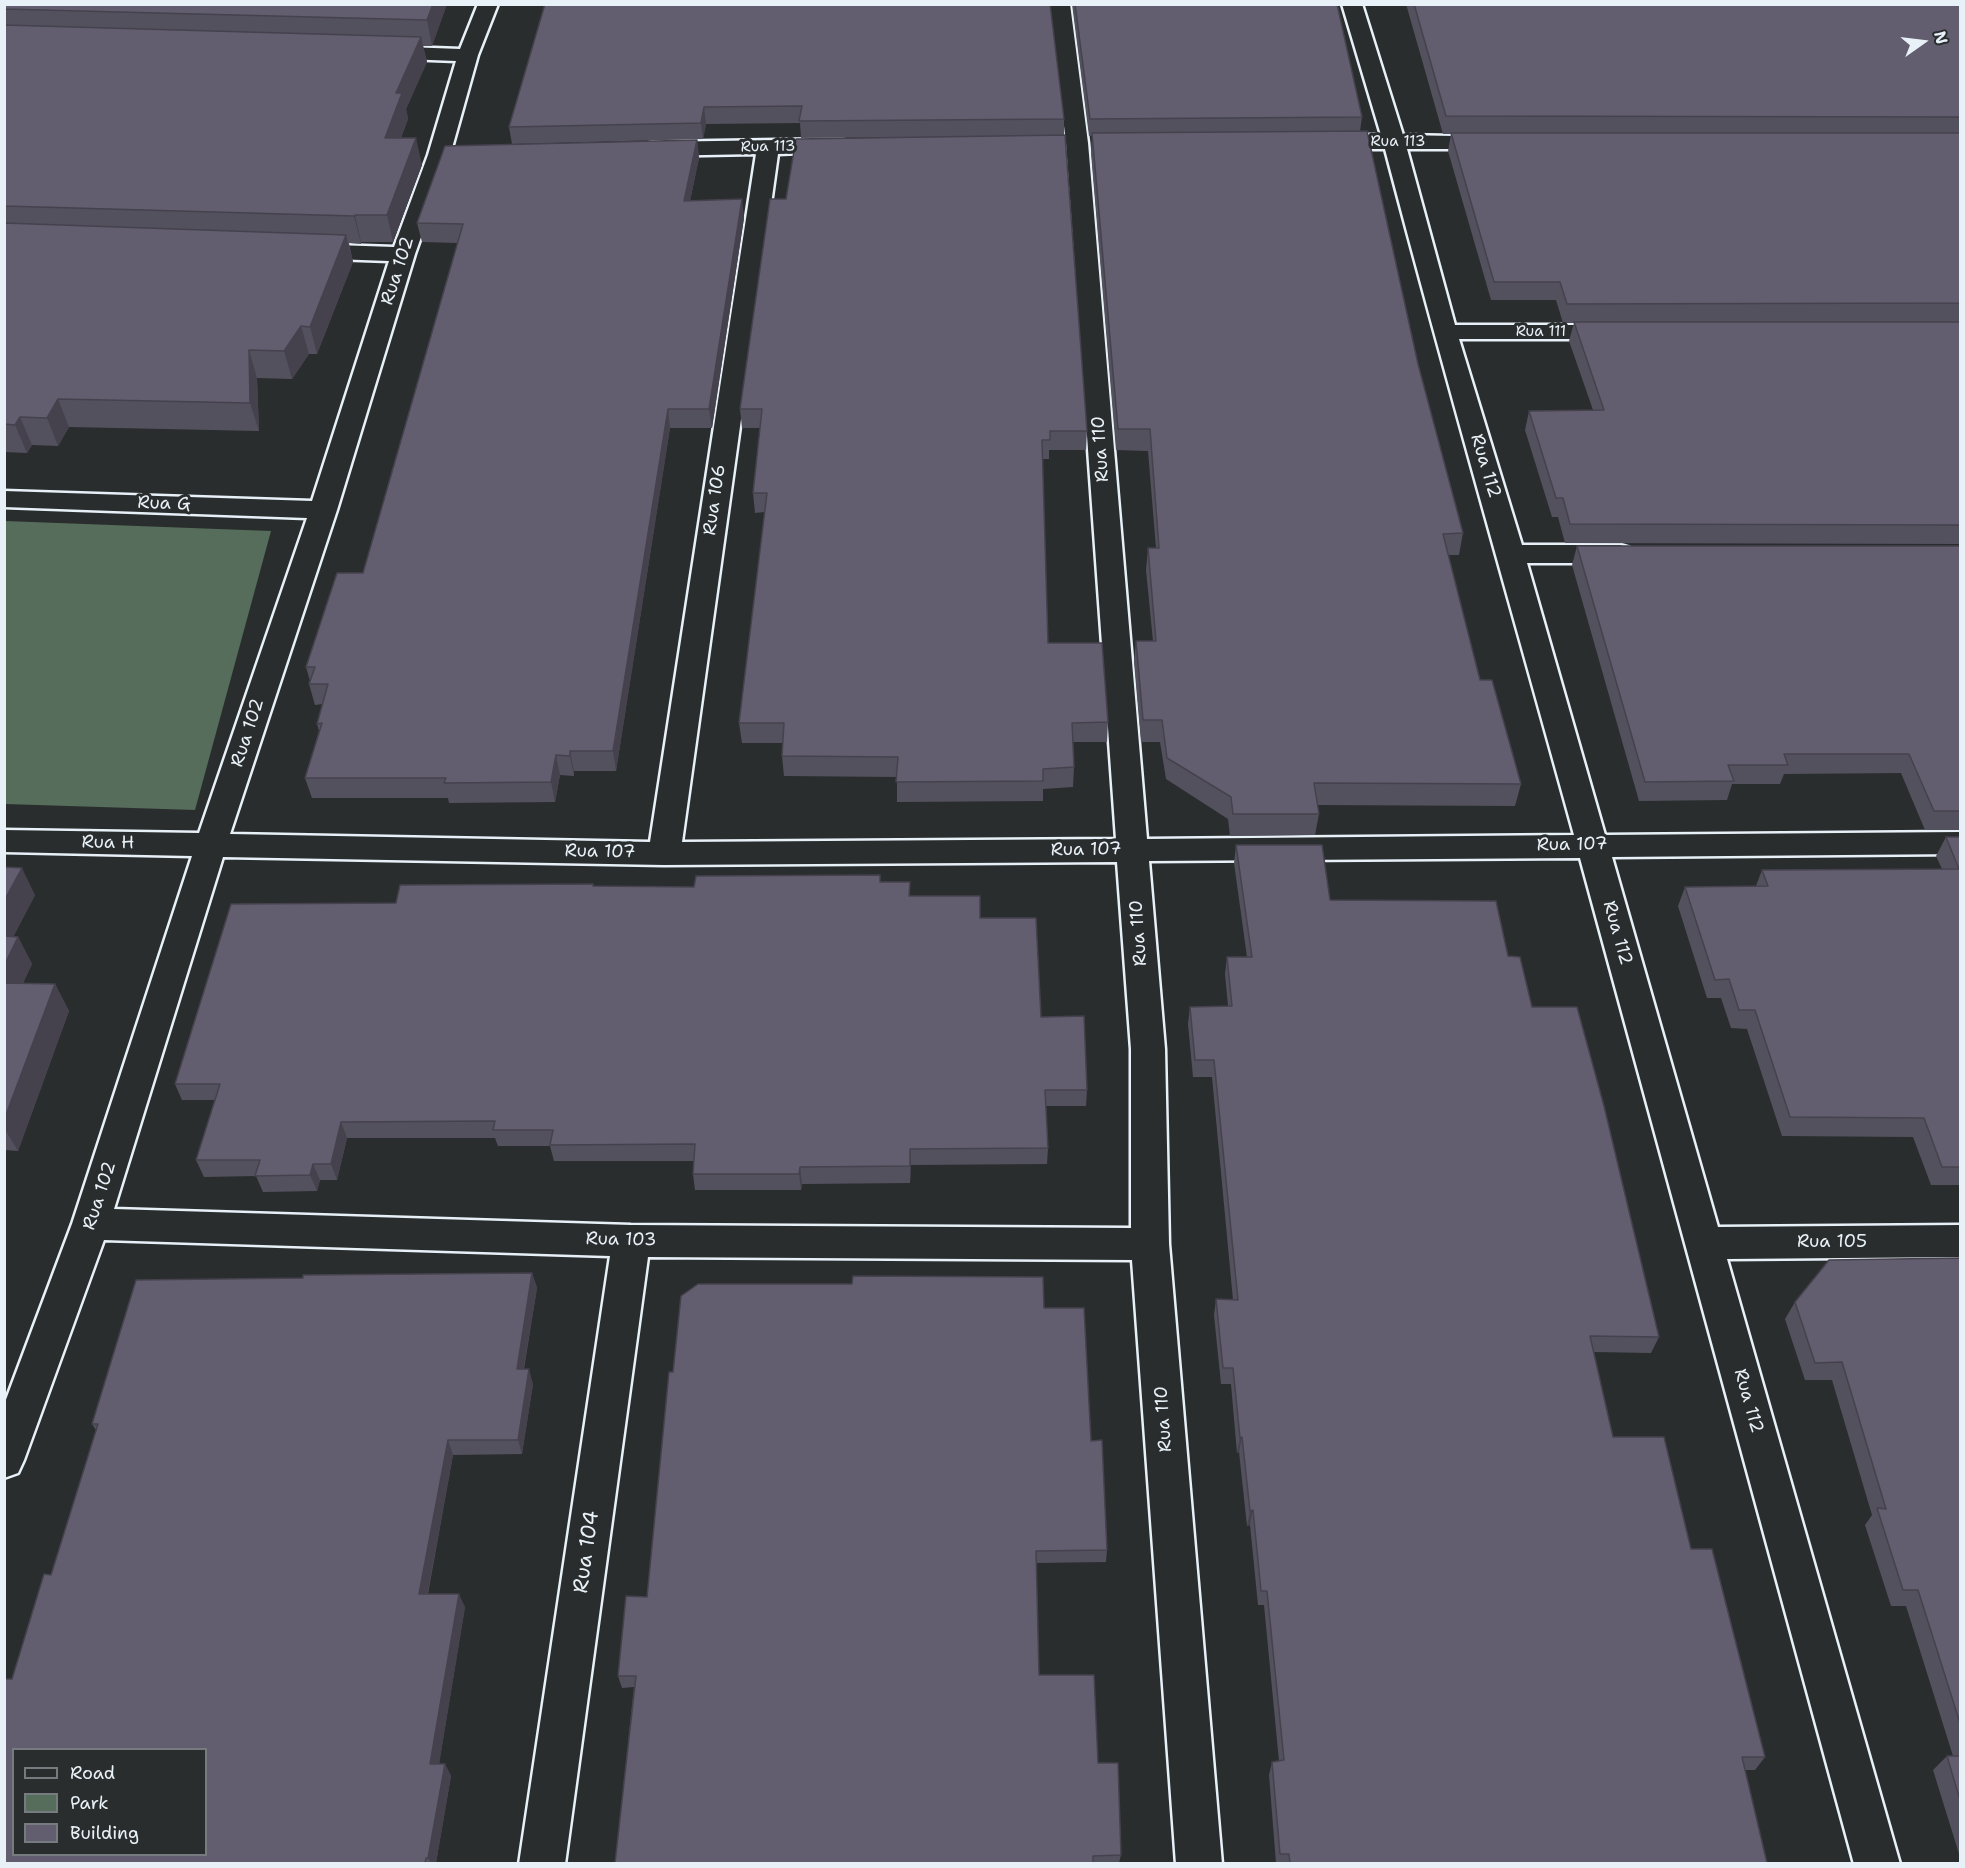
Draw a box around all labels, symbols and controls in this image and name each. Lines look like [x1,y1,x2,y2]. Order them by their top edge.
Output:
north arrow [1893,12,1953,72]
text: N [1929,29,1953,46]
street label: Rua 113 [1371,133,1425,151]
street label: Rua 113 [740,138,796,156]
street label: Rua 102 [377,234,419,308]
street label: Rua 111 [1516,323,1566,341]
street label: Rua 110 [1088,415,1114,483]
street label: Rua 112 [1465,431,1505,501]
street label: Rua 106 [699,463,731,537]
street label: Rua G [137,492,191,516]
street label: Rua 102 [227,696,269,770]
street label: Rua H [81,832,135,854]
street label: Rua 107 [1536,834,1608,856]
street label: Rua 107 [1050,839,1122,861]
street label: Rua 107 [564,841,636,863]
street label: Rua 112 [1598,898,1636,968]
street label: Rua 110 [1126,899,1152,967]
street label: Rua 102 [79,1159,121,1233]
street label: Rua 103 [585,1229,657,1251]
street label: Rua 105 [1797,1231,1867,1253]
street label: Rua 112 [1729,1366,1767,1436]
street label: Rua 110 [1151,1385,1177,1453]
street label: Rua 104 [569,1509,605,1595]
legend [12,1748,207,1856]
text: Road [70,1761,115,1785]
text: Park [70,1791,109,1815]
text: Building [70,1821,139,1845]

